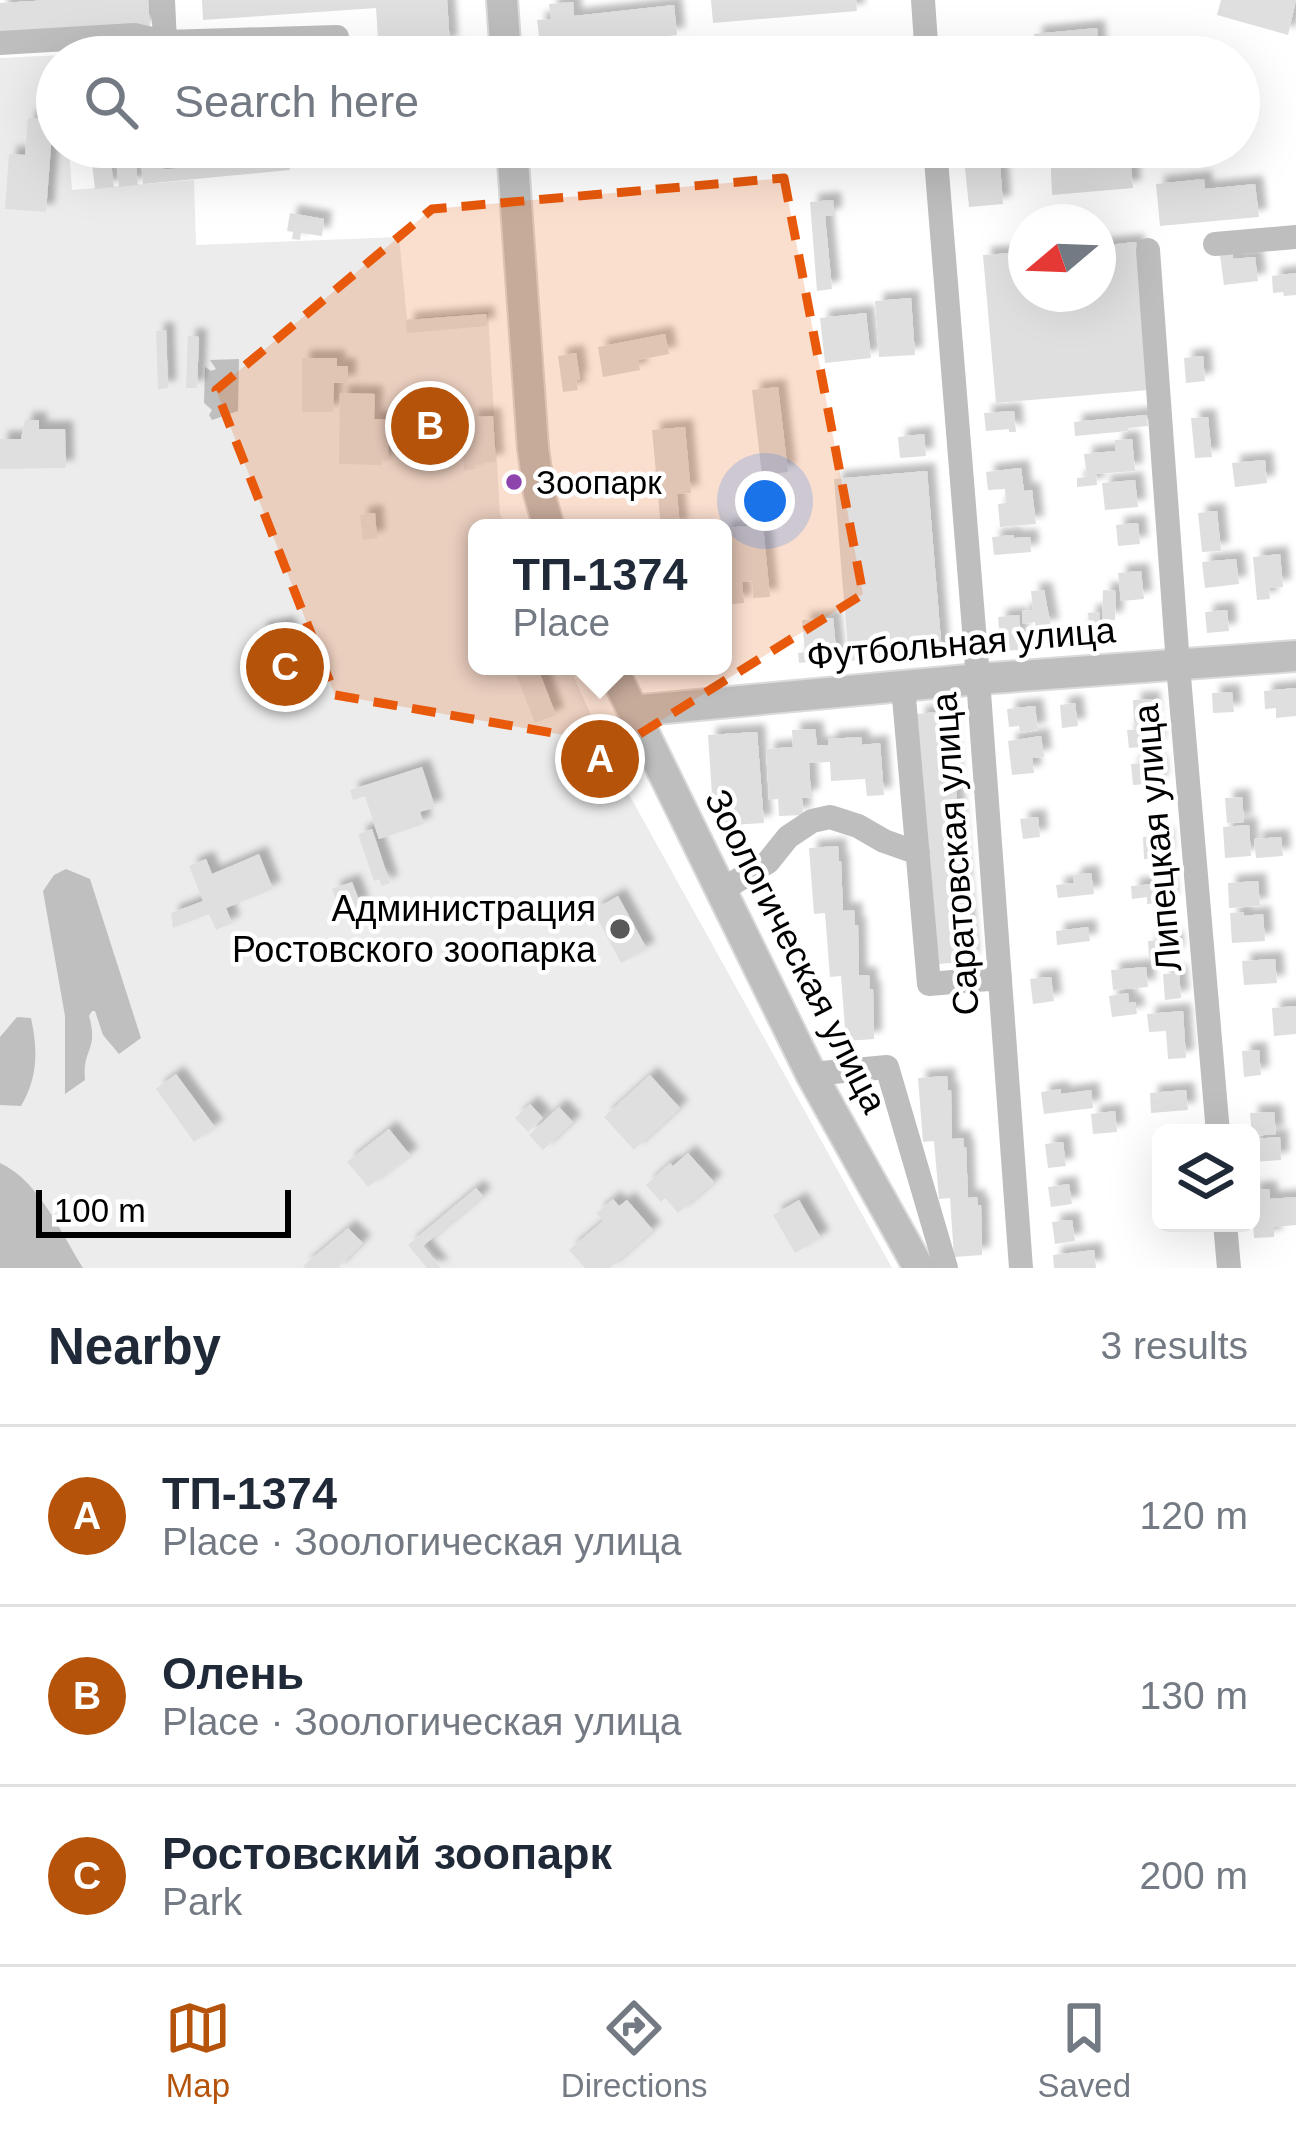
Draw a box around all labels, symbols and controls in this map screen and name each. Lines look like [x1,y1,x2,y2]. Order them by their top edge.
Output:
search box [36,36,1260,168]
icon: search [78,69,144,135]
text: Search here [174,76,419,127]
north arrow [1008,204,1116,312]
pin: B [391,381,469,471]
place label: Зоопарк [536,464,662,501]
marker: Зоопарк [503,471,525,493]
your location [735,471,795,531]
popup [468,519,732,675]
text: ТП-1374 [513,549,687,600]
text: Place [513,601,610,644]
street label: Футбольная улица [805,609,1118,677]
pin: C [246,622,324,712]
street label: Саратовская улица [923,690,987,1017]
street label: Липецкая улица [1125,701,1189,974]
pin: A [561,714,639,804]
street label: Зоологическая улица [697,782,896,1120]
place label: Администрация Ростовского зоопарка [232,888,597,970]
marker: Администрация Ростовского зоопарка [607,916,633,942]
map controls [1152,1124,1260,1232]
button: layers [1152,1124,1260,1232]
scale bar [36,1184,291,1237]
text: 100 m [54,1192,146,1229]
text: Nearby [48,1318,221,1375]
text: 3 results [1101,1324,1248,1367]
text: ТП-1374 [162,1468,337,1519]
text: A [73,1494,101,1537]
text: 120 m [1140,1494,1248,1537]
text: Place · Зоологическая улица [162,1520,681,1563]
text: Олень [162,1648,304,1699]
text: B [73,1674,101,1717]
text: 130 m [1140,1674,1248,1717]
text: Place · Зоологическая улица [162,1700,681,1743]
text: Ростовский зоопарк [162,1828,612,1879]
text: C [73,1854,101,1897]
text: 200 m [1140,1854,1248,1897]
text: Park [162,1880,242,1923]
tab: Map [165,1995,231,2105]
tab: Directions [561,1995,708,2105]
tab: Saved [1037,1995,1131,2105]

